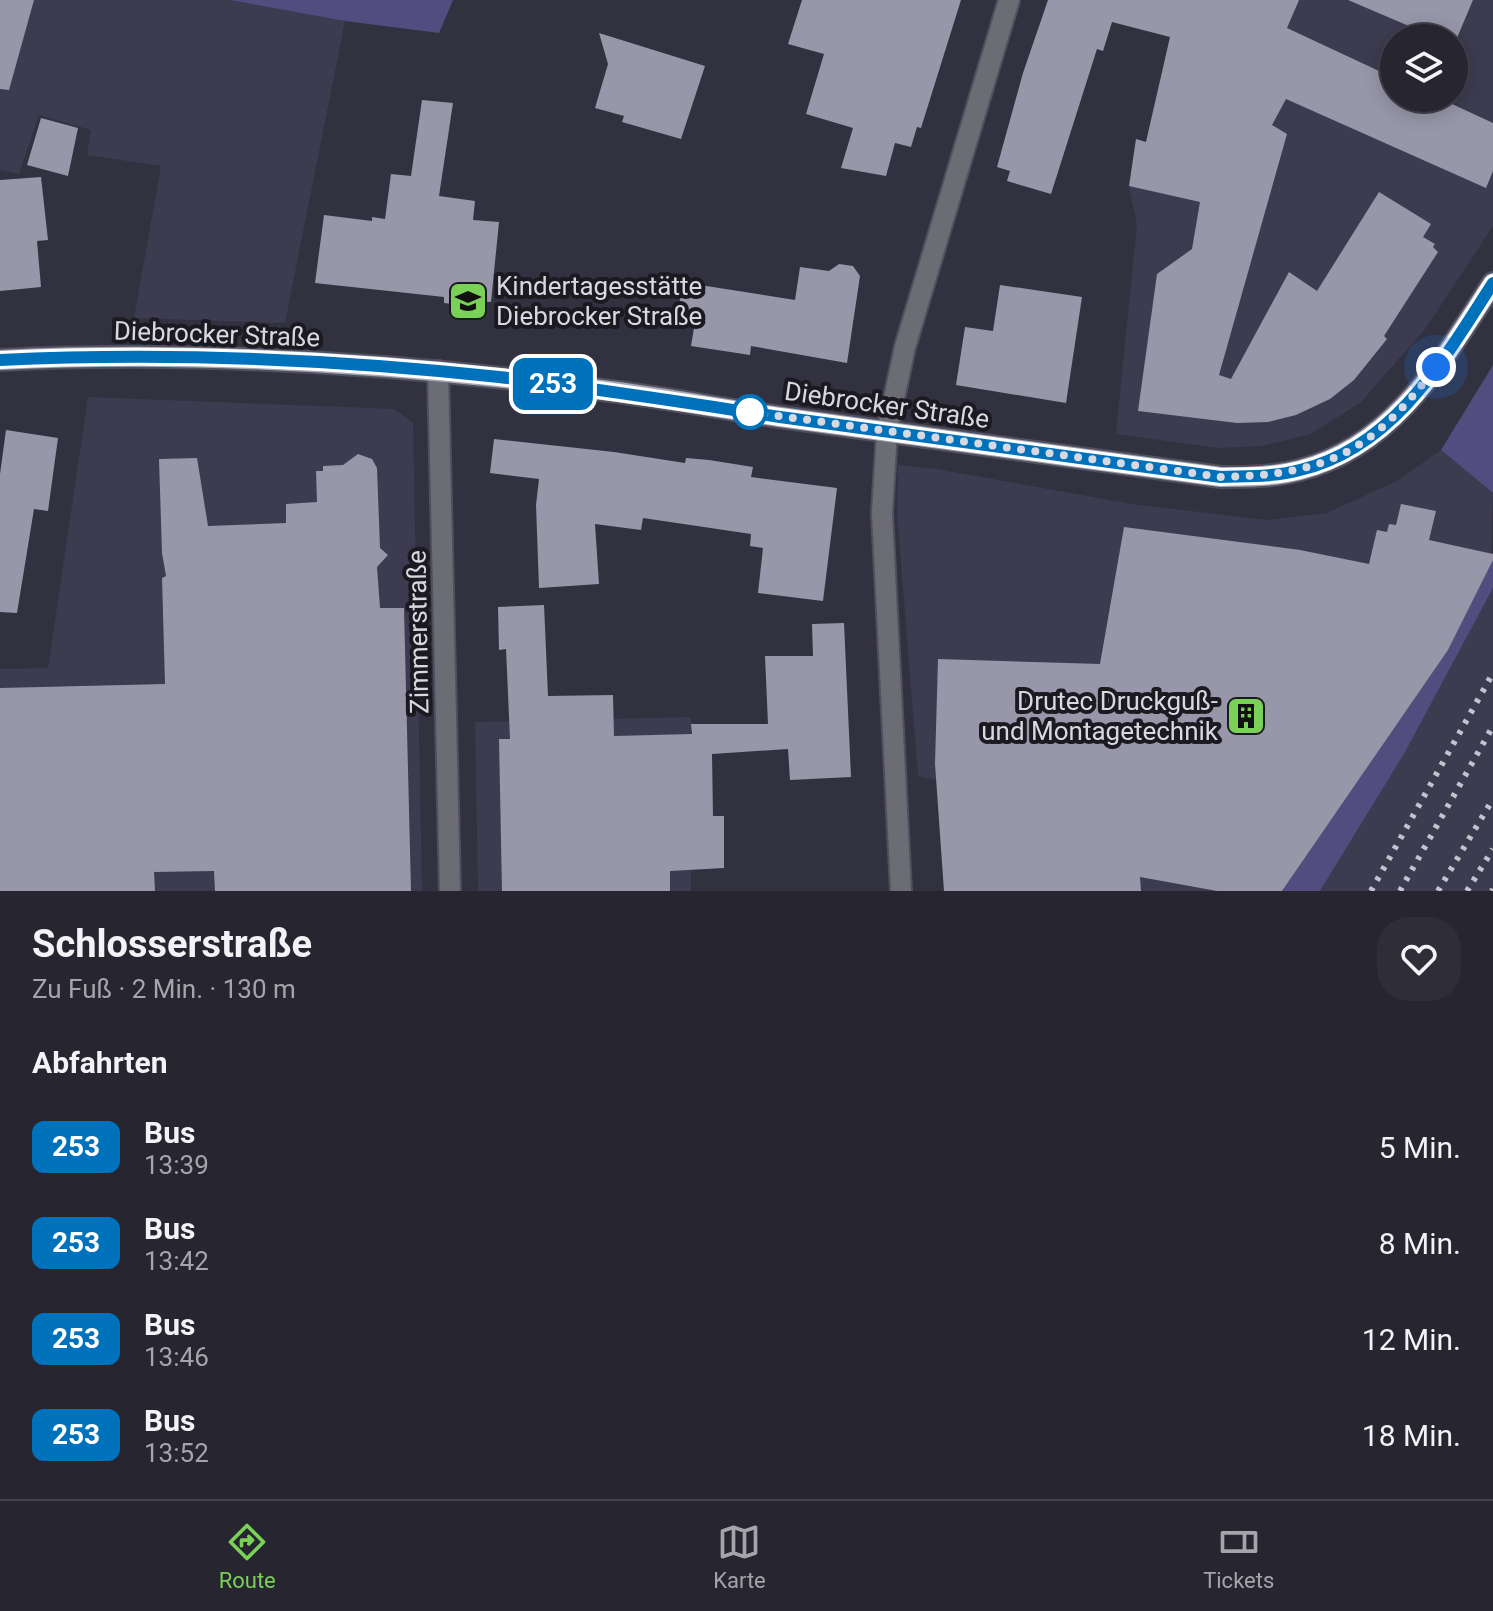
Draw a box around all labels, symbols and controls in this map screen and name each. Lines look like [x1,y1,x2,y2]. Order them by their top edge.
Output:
map controls [1380,24,1468,112]
button: layers [1380,24,1468,112]
place label: Kindertagesstätte Diebrocker Straße [496,271,702,331]
school or university icon: Kindertagesstätte Diebrocker Straße [447,280,489,322]
street label: Diebrocker Straße [113,315,321,353]
your location [1416,347,1456,387]
line badge: 253 [507,358,599,410]
text: 253 [529,367,577,400]
street label: Diebrocker Straße [783,376,991,434]
unlabelled marker [733,395,767,429]
street label: Zimmerstraße [402,550,434,714]
place label: Drutec Druckguß- und Montagetechnik [981,686,1219,746]
building icon: Drutec Druckguß- und Montagetechnik [1225,695,1267,737]
button: heart [1377,917,1461,1001]
text: Schlosserstraße [32,922,312,966]
text: Zu Fuß · 2 Min. · 130 m [32,974,296,1004]
text: Abfahrten [32,1045,168,1080]
text: Bus [144,1115,195,1150]
text: 253 [52,1130,100,1163]
text: 5 Min. [1379,1130,1461,1165]
text: 13:39 [144,1150,209,1180]
text: Bus [144,1211,195,1246]
text: 253 [52,1226,100,1259]
text: 8 Min. [1379,1226,1461,1261]
text: 13:42 [144,1246,209,1276]
text: Bus [144,1307,195,1342]
text: 253 [52,1322,100,1355]
text: 12 Min. [1362,1322,1461,1357]
text: 13:46 [144,1342,209,1372]
text: Bus [144,1403,195,1438]
text: 253 [52,1418,100,1451]
text: 18 Min. [1362,1418,1461,1453]
text: 13:52 [144,1438,209,1468]
tab: Route [219,1520,276,1593]
tab: Karte [713,1520,766,1593]
tab: Tickets [1203,1520,1274,1593]

